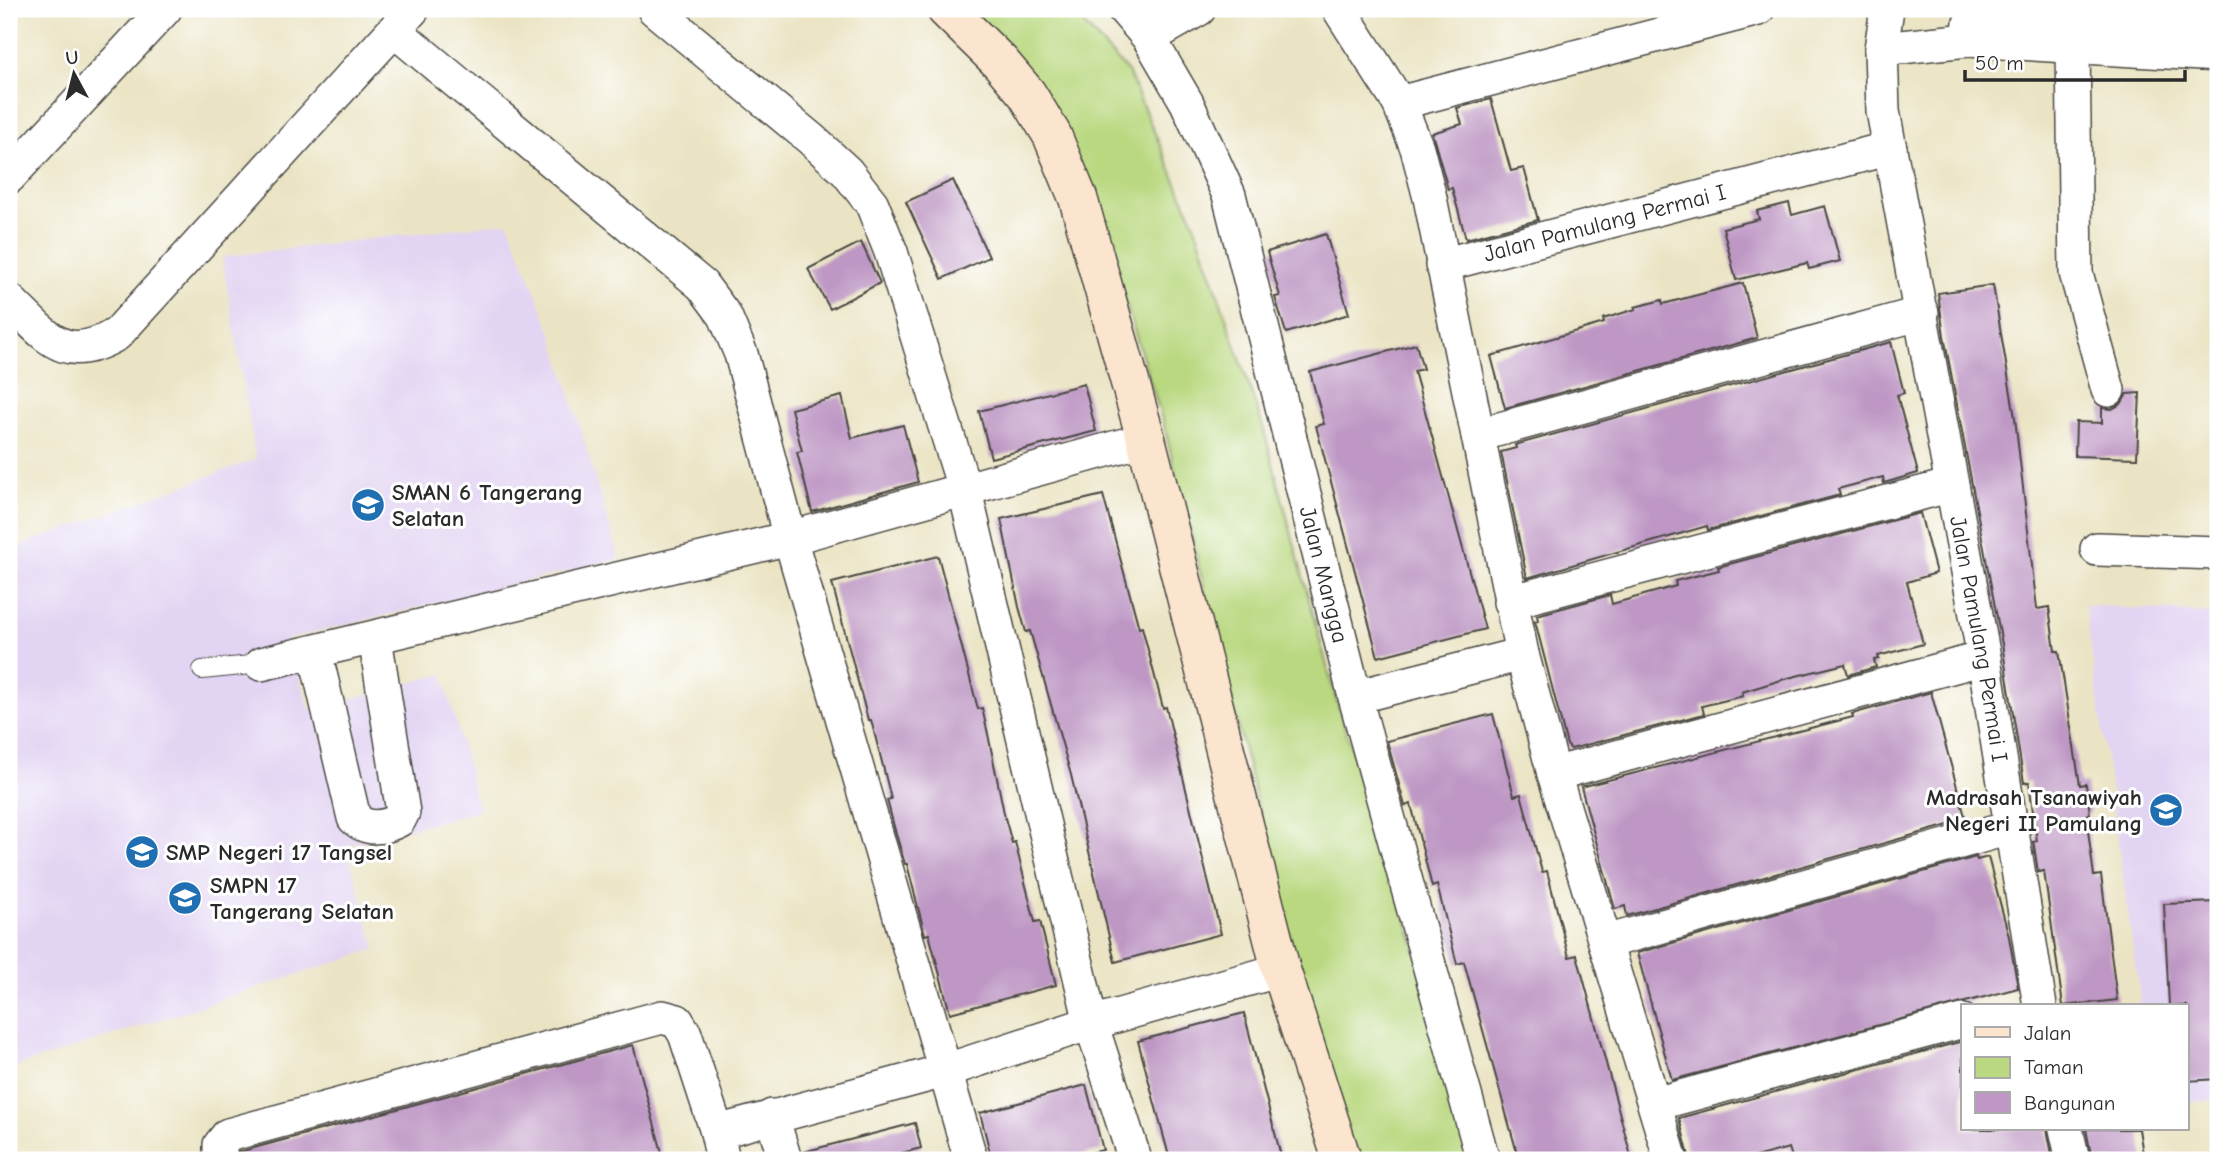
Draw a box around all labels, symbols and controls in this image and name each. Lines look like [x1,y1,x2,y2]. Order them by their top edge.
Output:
north arrow [38,38,108,108]
scale bar [1965,38,2185,82]
text: U [64,46,80,70]
text: 50 m [1975,51,2024,75]
street label: Jalan Pamulang Permai I [1481,178,1729,268]
place label: SMAN 6 Tangerang Selatan [392,479,583,532]
school or university icon: SMAN 6 Tangerang Selatan [349,486,387,524]
street label: Jalan Mangga [1294,504,1354,646]
street label: Jalan Pamulang Permai I [1944,514,2014,764]
place label: Madrasah Tsanawiyah Negeri II Pamulang [1926,784,2142,837]
school or university icon: Madrasah Tsanawiyah Negeri II Pamulang [2147,791,2185,829]
school or university icon: SMP Negeri 17 Tangsel [123,833,161,871]
place label: SMP Negeri 17 Tangsel [166,839,392,866]
place label: SMPN 17 Tangerang Selatan [210,872,394,925]
school or university icon: SMPN 17 Tangerang Selatan [166,879,204,917]
legend [1961,1004,2188,1130]
text: Jalan [2024,1021,2071,1045]
text: Taman [2024,1055,2084,1079]
text: Bangunan [2024,1091,2115,1115]

